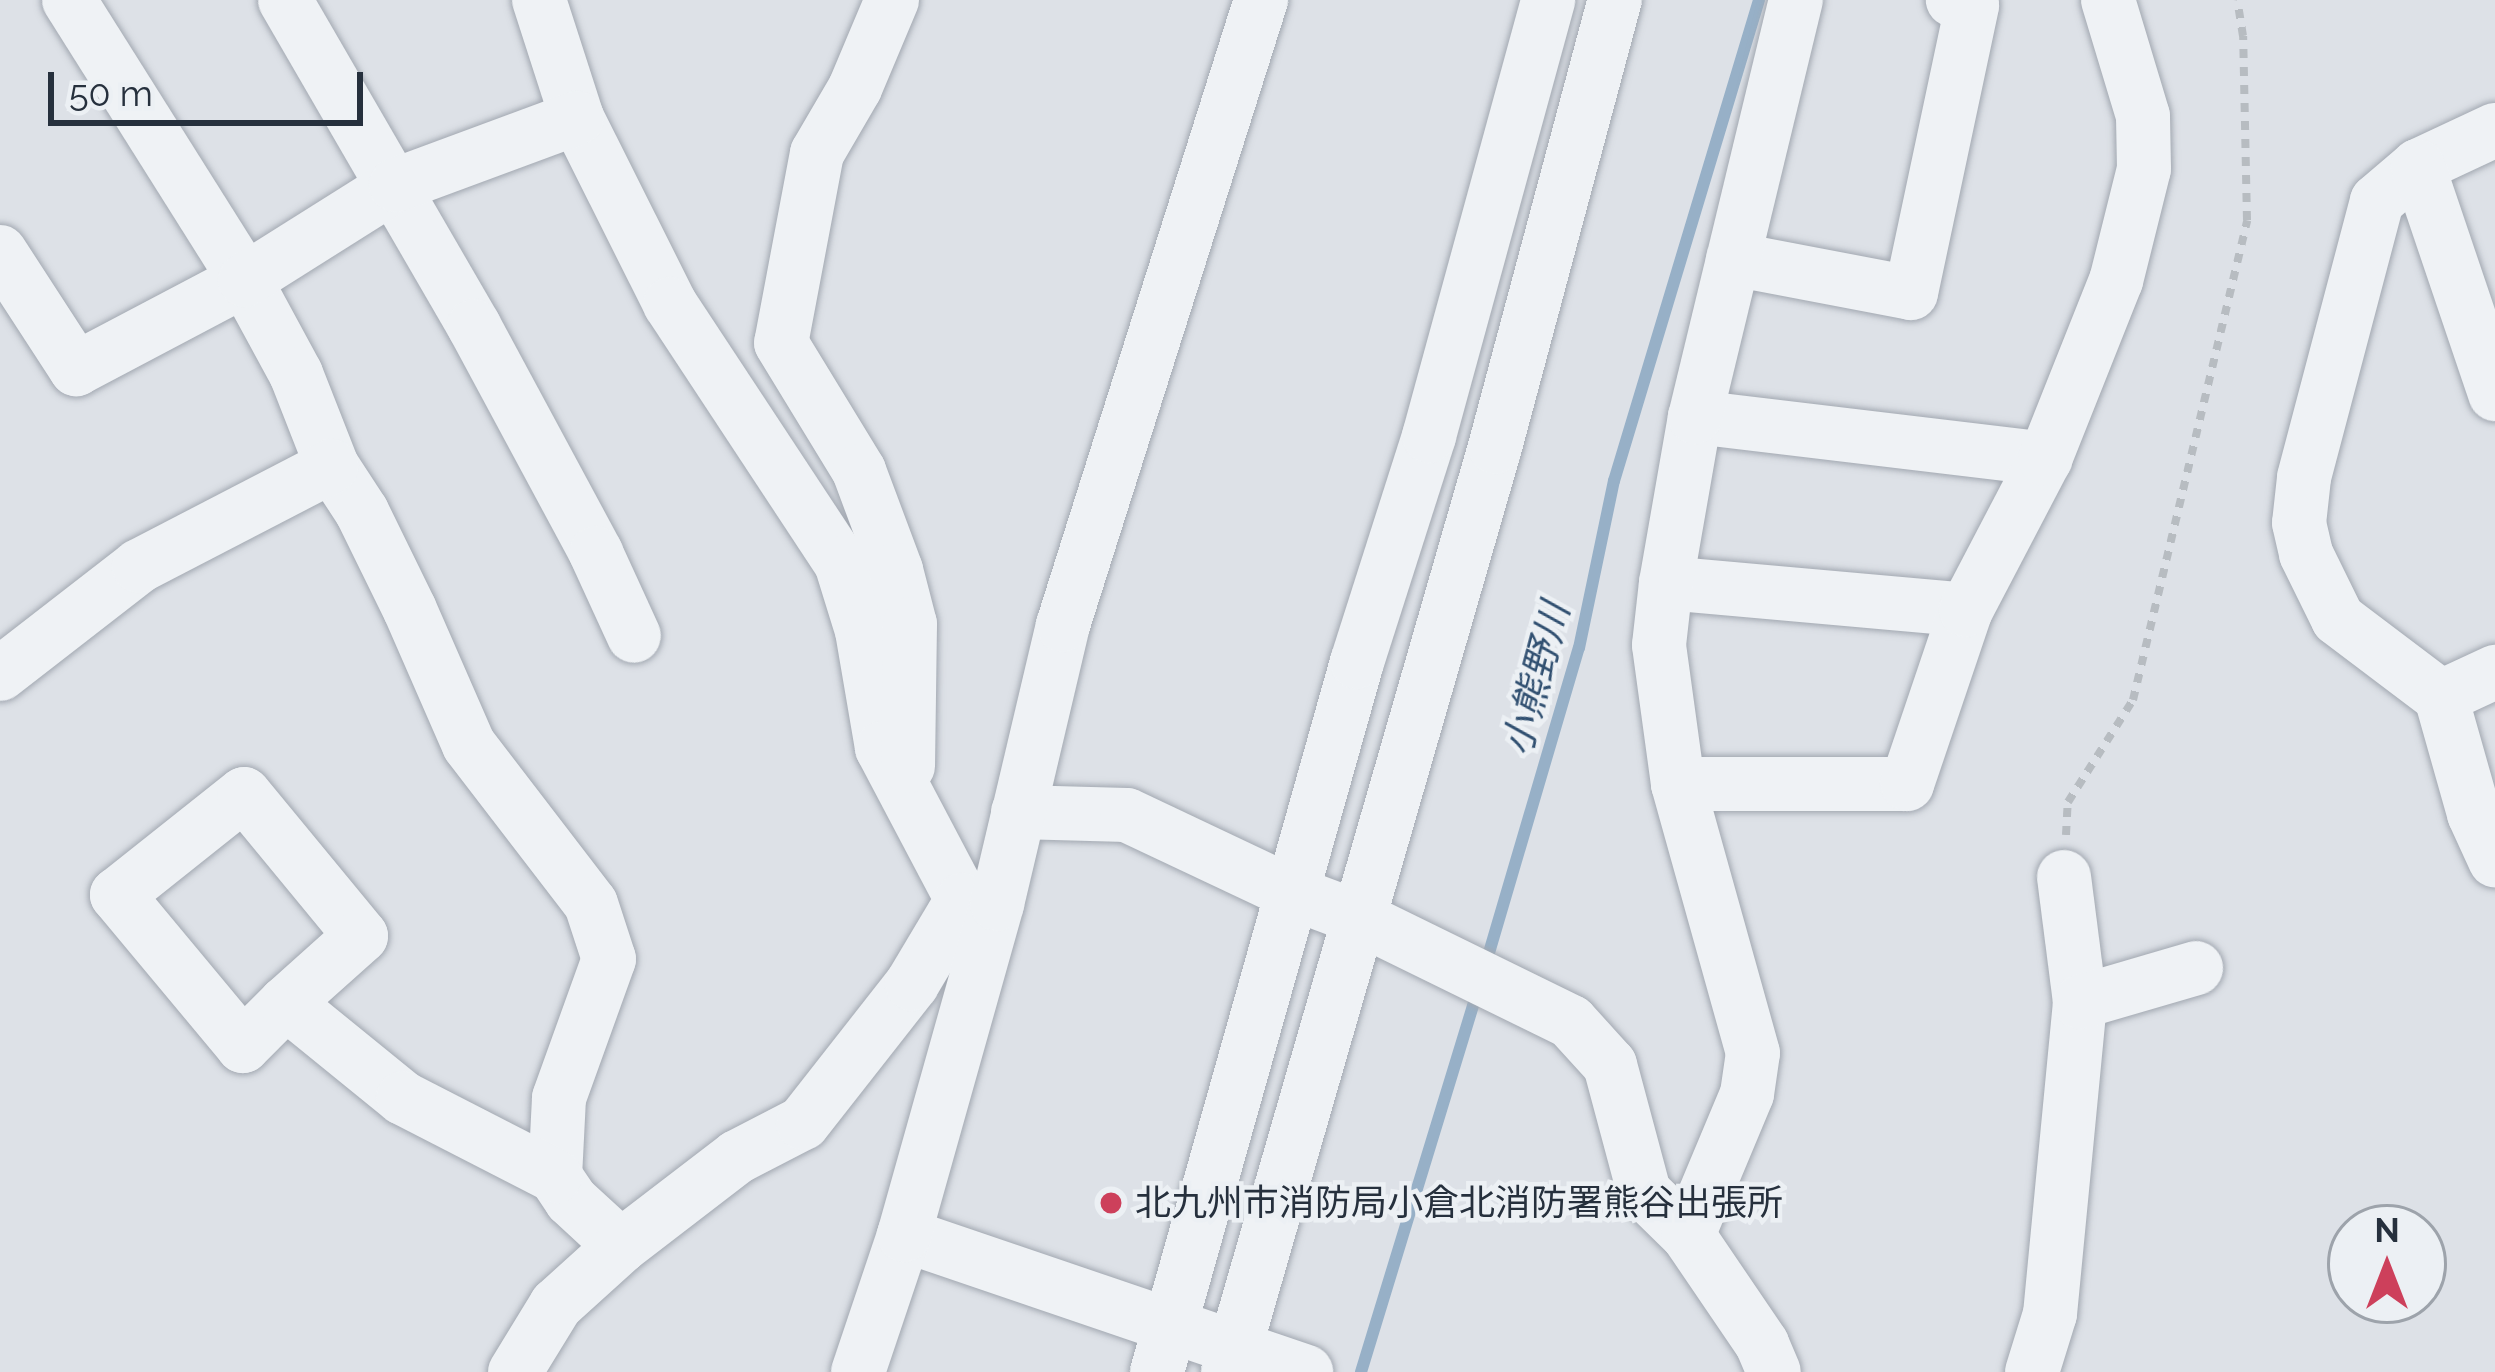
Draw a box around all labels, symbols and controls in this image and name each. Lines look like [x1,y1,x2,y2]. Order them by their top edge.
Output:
scale bar [54,48,369,122]
text: 50 m [69,72,153,114]
water label: 小熊野川 [1493,598,1579,760]
place label: 北九州市消防局小倉北消防署熊谷出張所 [1135,1181,1783,1225]
marker: 北九州市消防局小倉北消防署熊谷出張所 [1098,1190,1124,1216]
north arrow [2327,1204,2447,1324]
text: N [2374,1211,2400,1250]

